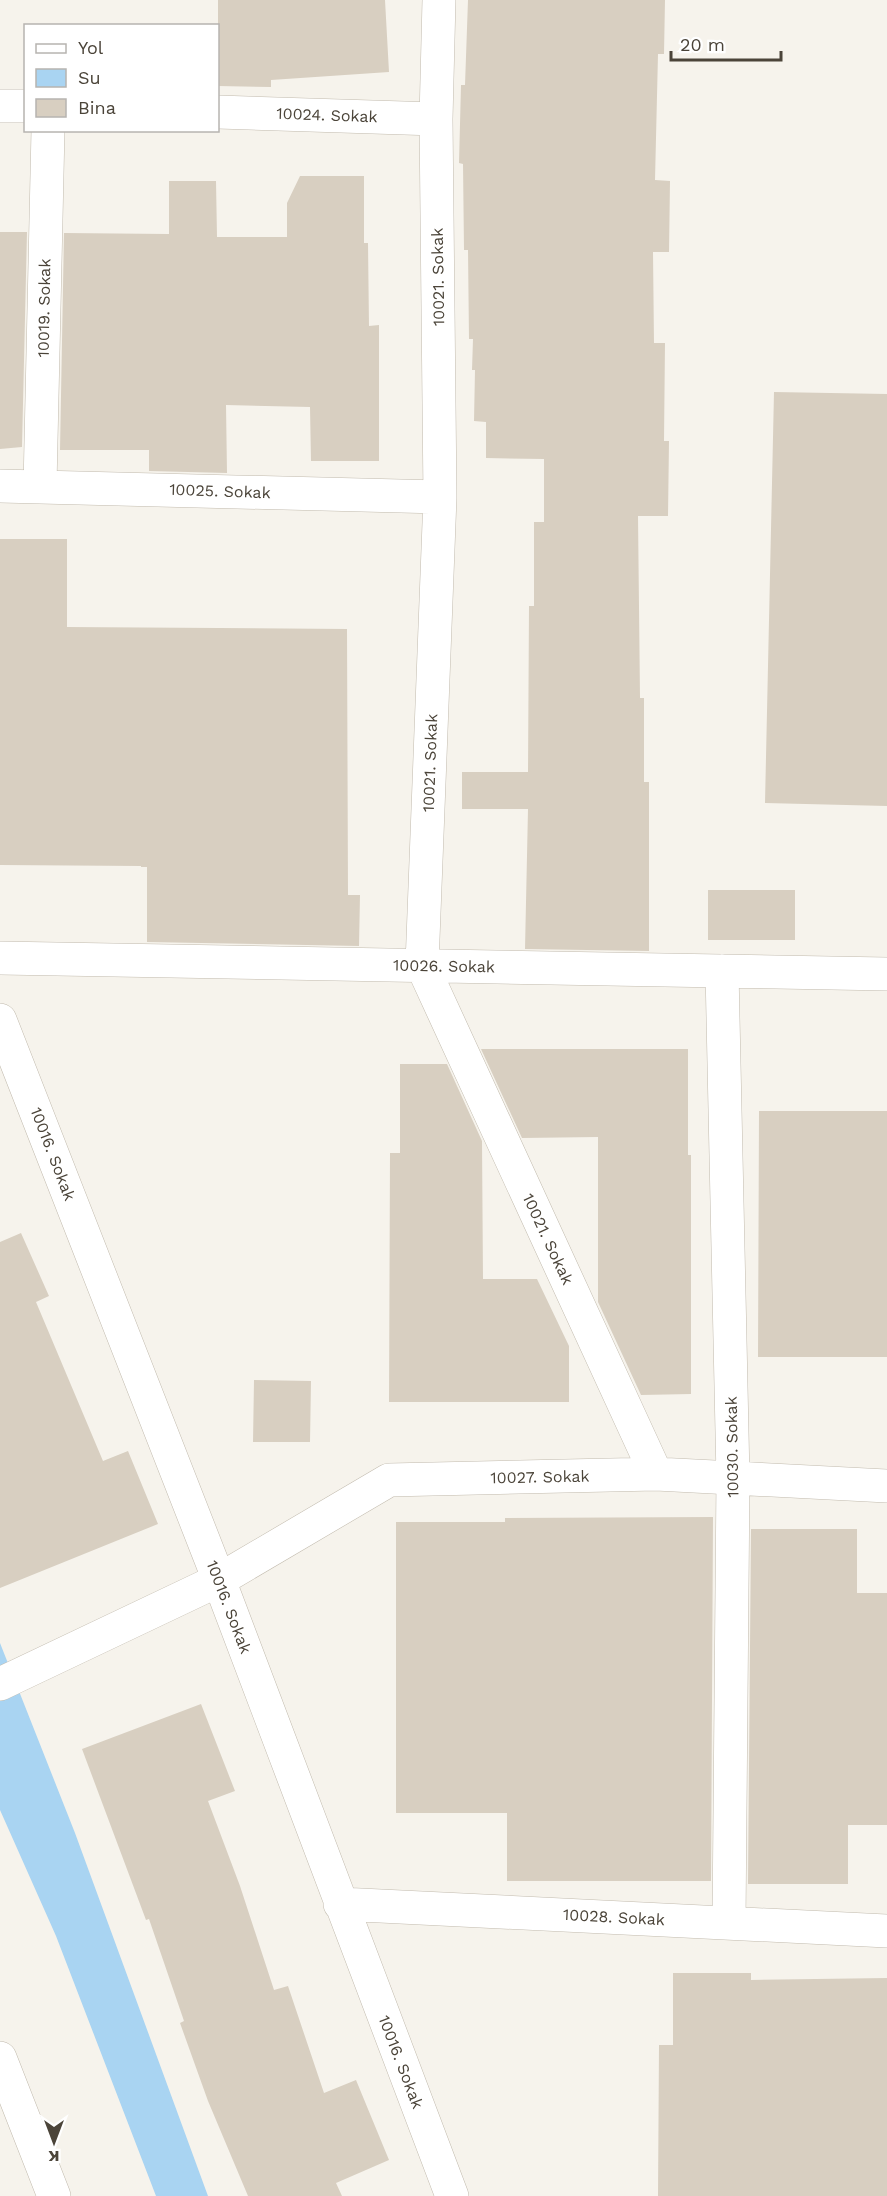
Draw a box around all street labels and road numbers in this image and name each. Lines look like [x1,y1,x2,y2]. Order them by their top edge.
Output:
street label: 10024. Sokak [276,104,378,126]
street label: 10021. Sokak [428,228,448,326]
street label: 10019. Sokak [34,259,54,357]
street label: 10025. Sokak [169,480,271,502]
street label: 10021. Sokak [419,714,441,812]
street label: 10026. Sokak [393,956,495,976]
street label: 10016. Sokak [26,1105,80,1203]
street label: 10021. Sokak [519,1190,577,1288]
street label: 10030. Sokak [722,1396,742,1498]
street label: 10027. Sokak [490,1467,590,1487]
street label: 10016. Sokak [202,1558,256,1656]
street label: 10028. Sokak [563,1905,665,1929]
street label: 10016. Sokak [374,2013,428,2111]

